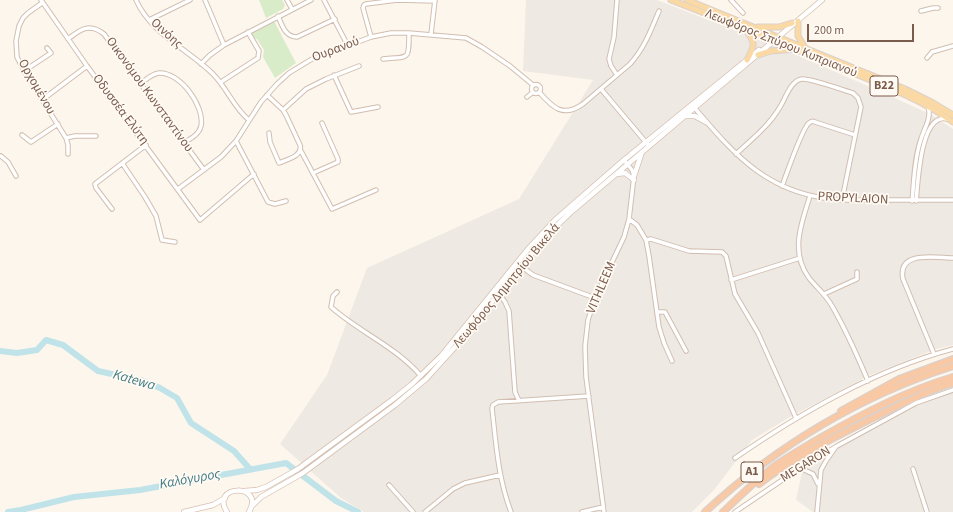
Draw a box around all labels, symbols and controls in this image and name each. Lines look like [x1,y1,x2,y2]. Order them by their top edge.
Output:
street label: Λεωφόρος Σπύρου Κυπριανού [703,6,859,82]
street label: Οινόης [147,16,185,52]
scale bar [809,16,916,42]
text: 200 m [814,22,844,39]
street label: Οικονόμου Κωνσταντίνου [102,34,196,156]
street label: Ουρανού [310,34,362,66]
street label: Ορχομένου [14,57,58,117]
street label: Οδυσσέα Ελύτη [88,72,152,148]
road number: B22 [870,76,898,96]
street label: PROPYLAION [817,189,889,209]
street label: Λεωφόρος Δημητρίου Βικελά [450,221,564,351]
street label: VITHLEEM [584,260,620,316]
water label: Katewa [111,367,157,395]
street label: MEGARON [778,444,834,486]
road number: A1 [741,462,763,482]
water label: Καλόγυρος [158,466,222,494]

